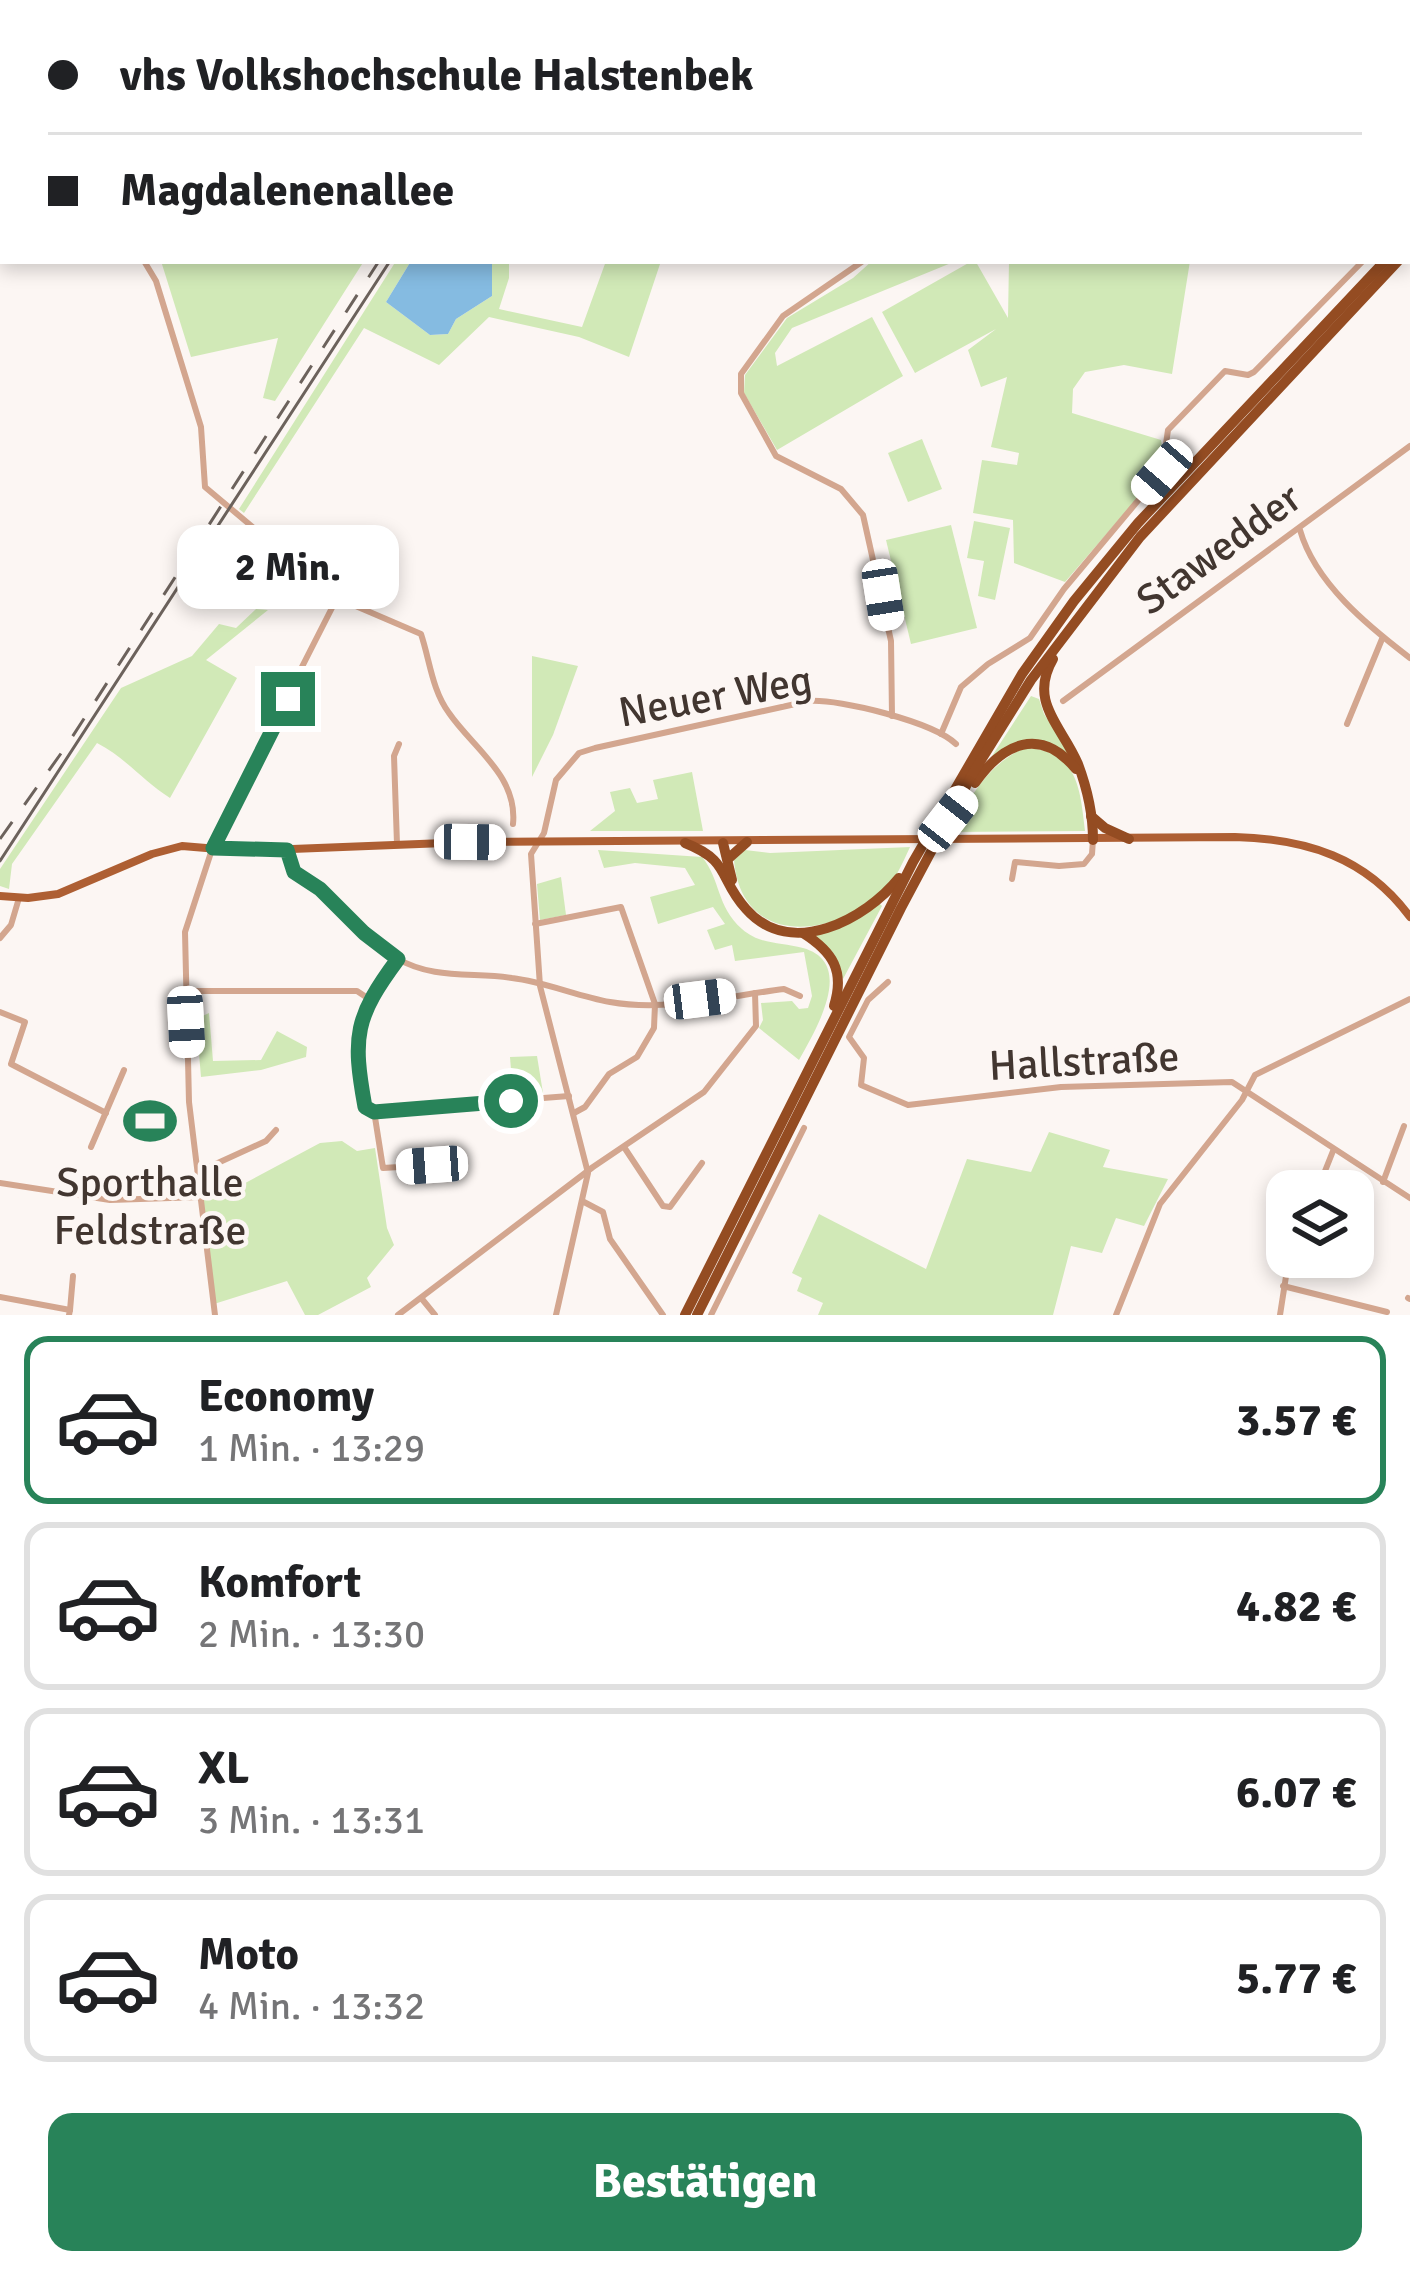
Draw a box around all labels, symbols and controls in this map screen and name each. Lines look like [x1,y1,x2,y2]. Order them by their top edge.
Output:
text: vhs Volkshochschule Halstenbek [120,48,754,103]
text: Magdalenenallee [120,163,454,218]
car [1125,433,1199,511]
street label: Stawedder [1127,472,1311,626]
callout: 2 Min. [177,525,399,609]
text: 2 Min. [235,543,341,591]
car [860,557,906,633]
street label: Neuer Weg [615,654,816,739]
route end [261,672,315,726]
car [912,780,984,858]
car [434,823,506,861]
car [662,977,738,1021]
car [166,985,206,1059]
street label: Hallstraße [988,1031,1181,1092]
route start [484,1074,538,1128]
sports icon: Sporthalle Feldstraße [121,1092,179,1150]
car [395,1145,469,1185]
place label: Sporthalle Feldstraße [54,1157,246,1256]
map controls [1266,1170,1374,1278]
button: layers [1266,1170,1374,1278]
icon: car [54,1366,162,1474]
text: Economy [198,1369,374,1424]
text: 3.57 € [1236,1393,1356,1448]
text: 1 Min. · 13:29 [198,1424,425,1472]
icon: car [54,1552,162,1660]
text: Komfort [198,1555,361,1610]
text: 4.82 € [1236,1579,1356,1634]
text: 2 Min. · 13:30 [198,1610,425,1658]
icon: car [54,1738,162,1846]
text: XL [198,1741,249,1796]
text: 6.07 € [1236,1765,1356,1820]
text: 3 Min. · 13:31 [198,1796,425,1844]
icon: car [54,1924,162,2032]
text: Moto [198,1927,299,1982]
text: 5.77 € [1236,1951,1356,2006]
text: 4 Min. · 13:32 [198,1982,425,2030]
button: Bestätigen [48,2113,1362,2251]

